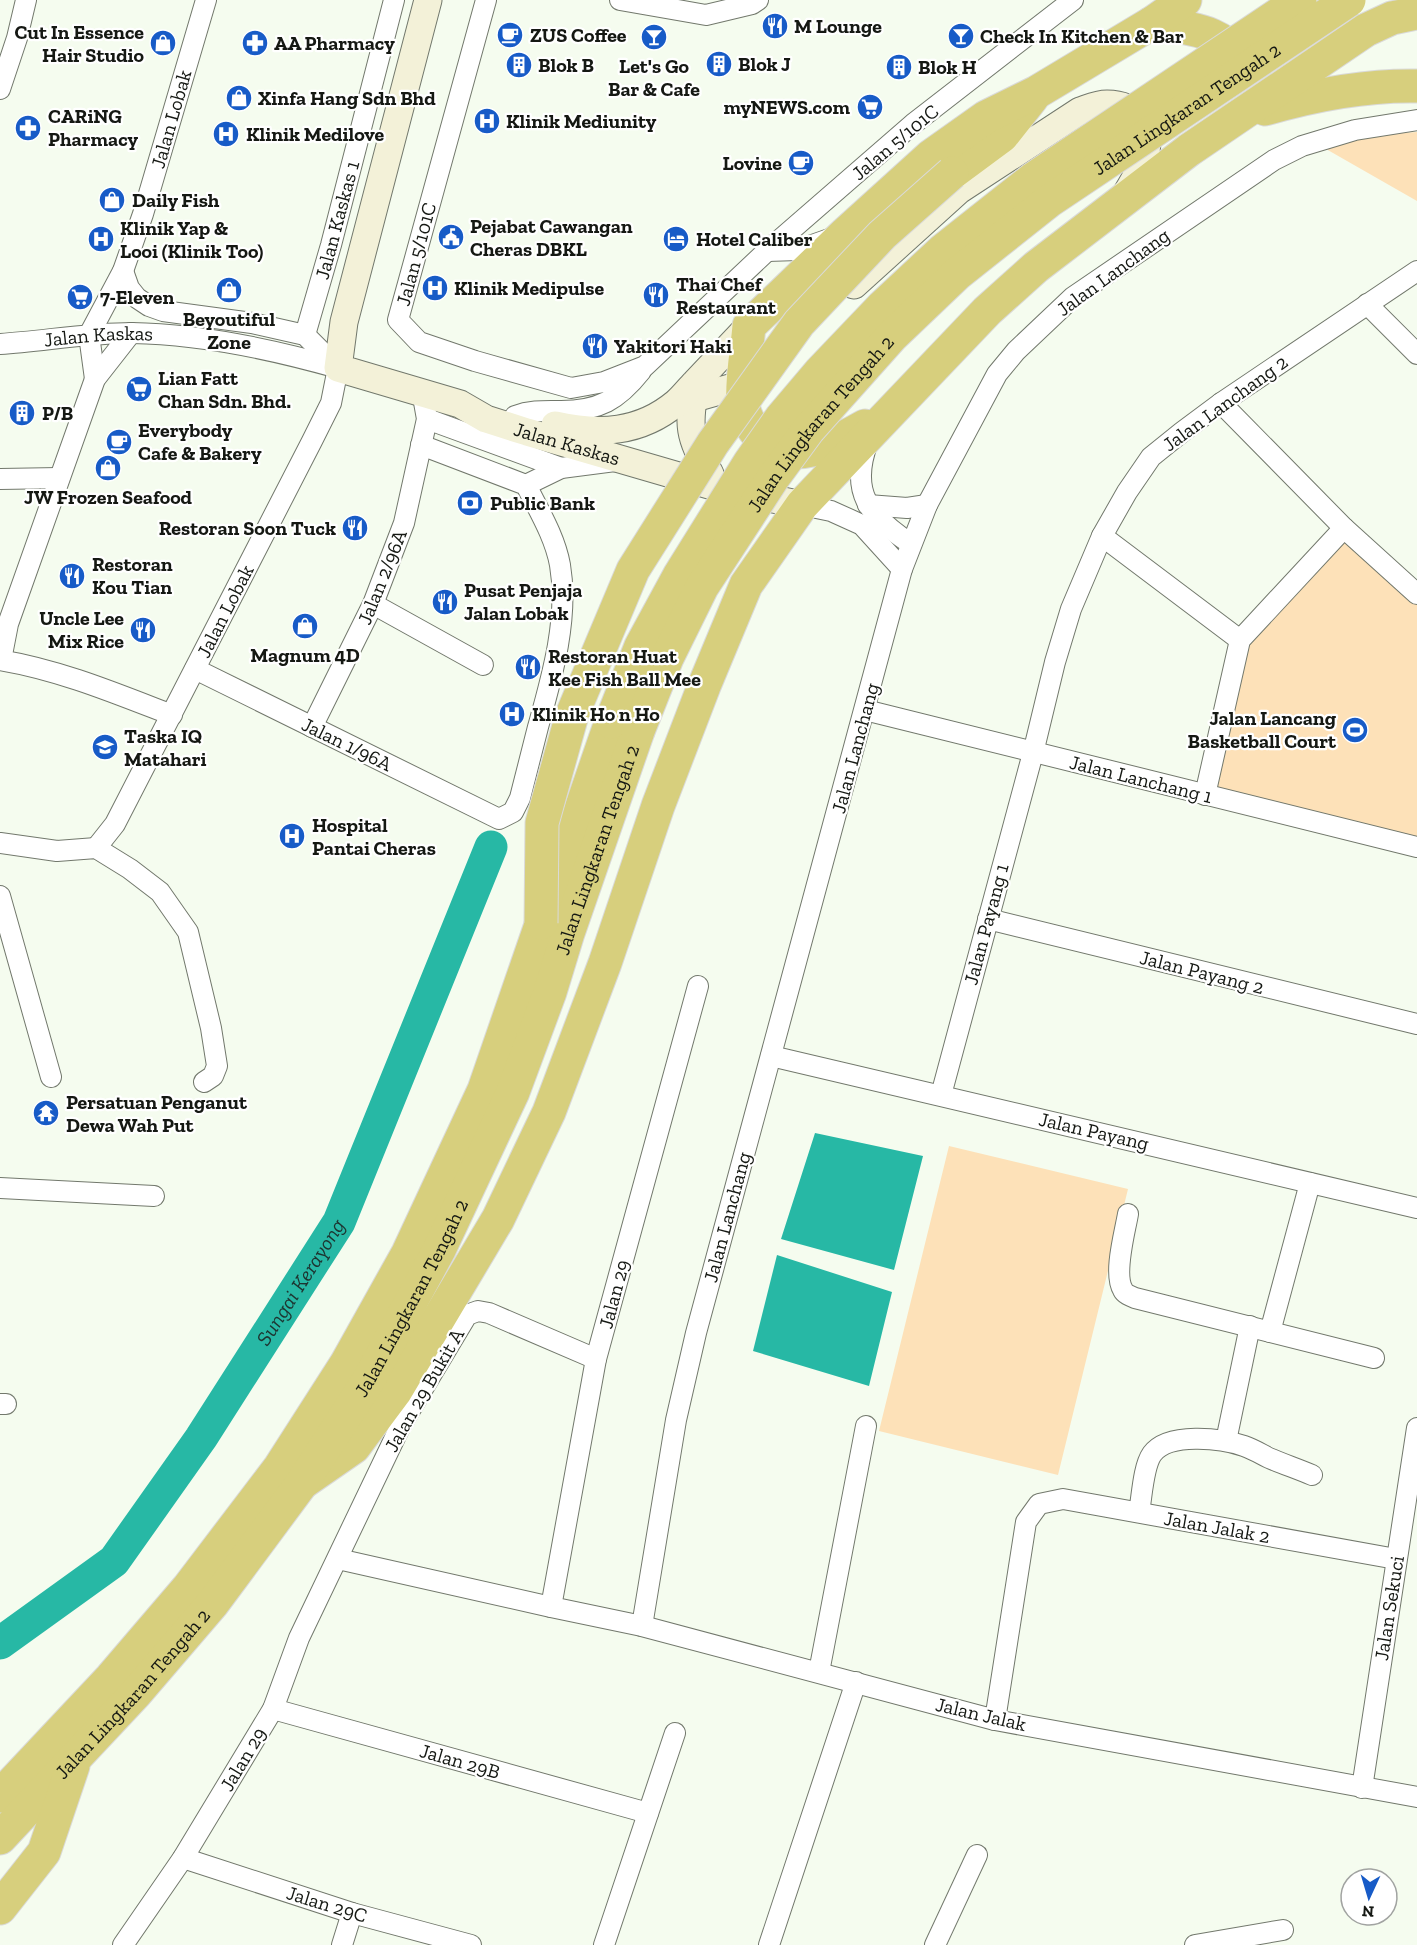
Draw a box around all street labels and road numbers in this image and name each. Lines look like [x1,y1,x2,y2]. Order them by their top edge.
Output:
street label: Jalan Lingkaran Tengah 2 [1088,38,1285,180]
street label: Jalan Lobak [146,67,197,171]
street label: Jalan 5/101C [847,99,943,185]
street label: Jalan Kaskas 1 [310,158,364,282]
street label: Jalan 5/101C [391,200,441,308]
street label: Jalan Lanchang [1052,223,1174,321]
street label: Jalan Kaskas [43,321,154,352]
street label: Jalan Lingkaran Tengah 2 [742,330,899,516]
street label: Jalan Lanchang 2 [1158,350,1292,456]
street label: Jalan Kaskas [511,417,623,470]
street label: Jalan 2/96A [352,525,412,628]
street label: Jalan Lobak [191,560,259,661]
street label: Jalan Lanchang [826,680,884,816]
street label: Jalan 1/96A [298,712,397,777]
street label: Jalan Lingkaran Tengah 2 [550,742,644,958]
street label: Jalan Lanchang 1 [1067,750,1215,808]
street label: Jalan Payang 1 [958,861,1014,987]
street label: Jalan Payang 2 [1137,945,1267,999]
street label: Jalan Payang [1037,1107,1151,1155]
street label: Jalan Lanchang [698,1149,756,1285]
street label: Jalan Lingkaran Tengah 2 [349,1195,473,1401]
street label: Jalan 29 [593,1257,635,1331]
street label: Jalan 29 Bukit A [379,1323,469,1456]
street label: Jalan Jalak 2 [1162,1506,1272,1548]
street label: Jalan Sekuci [1369,1554,1409,1662]
street label: Jalan Lingkaran Tengah 2 [50,1604,215,1784]
street label: Jalan Jalak [933,1692,1029,1736]
street label: Jalan 29 [215,1723,271,1795]
street label: Jalan 29B [417,1738,503,1784]
street label: Jalan 29C [284,1880,370,1928]

